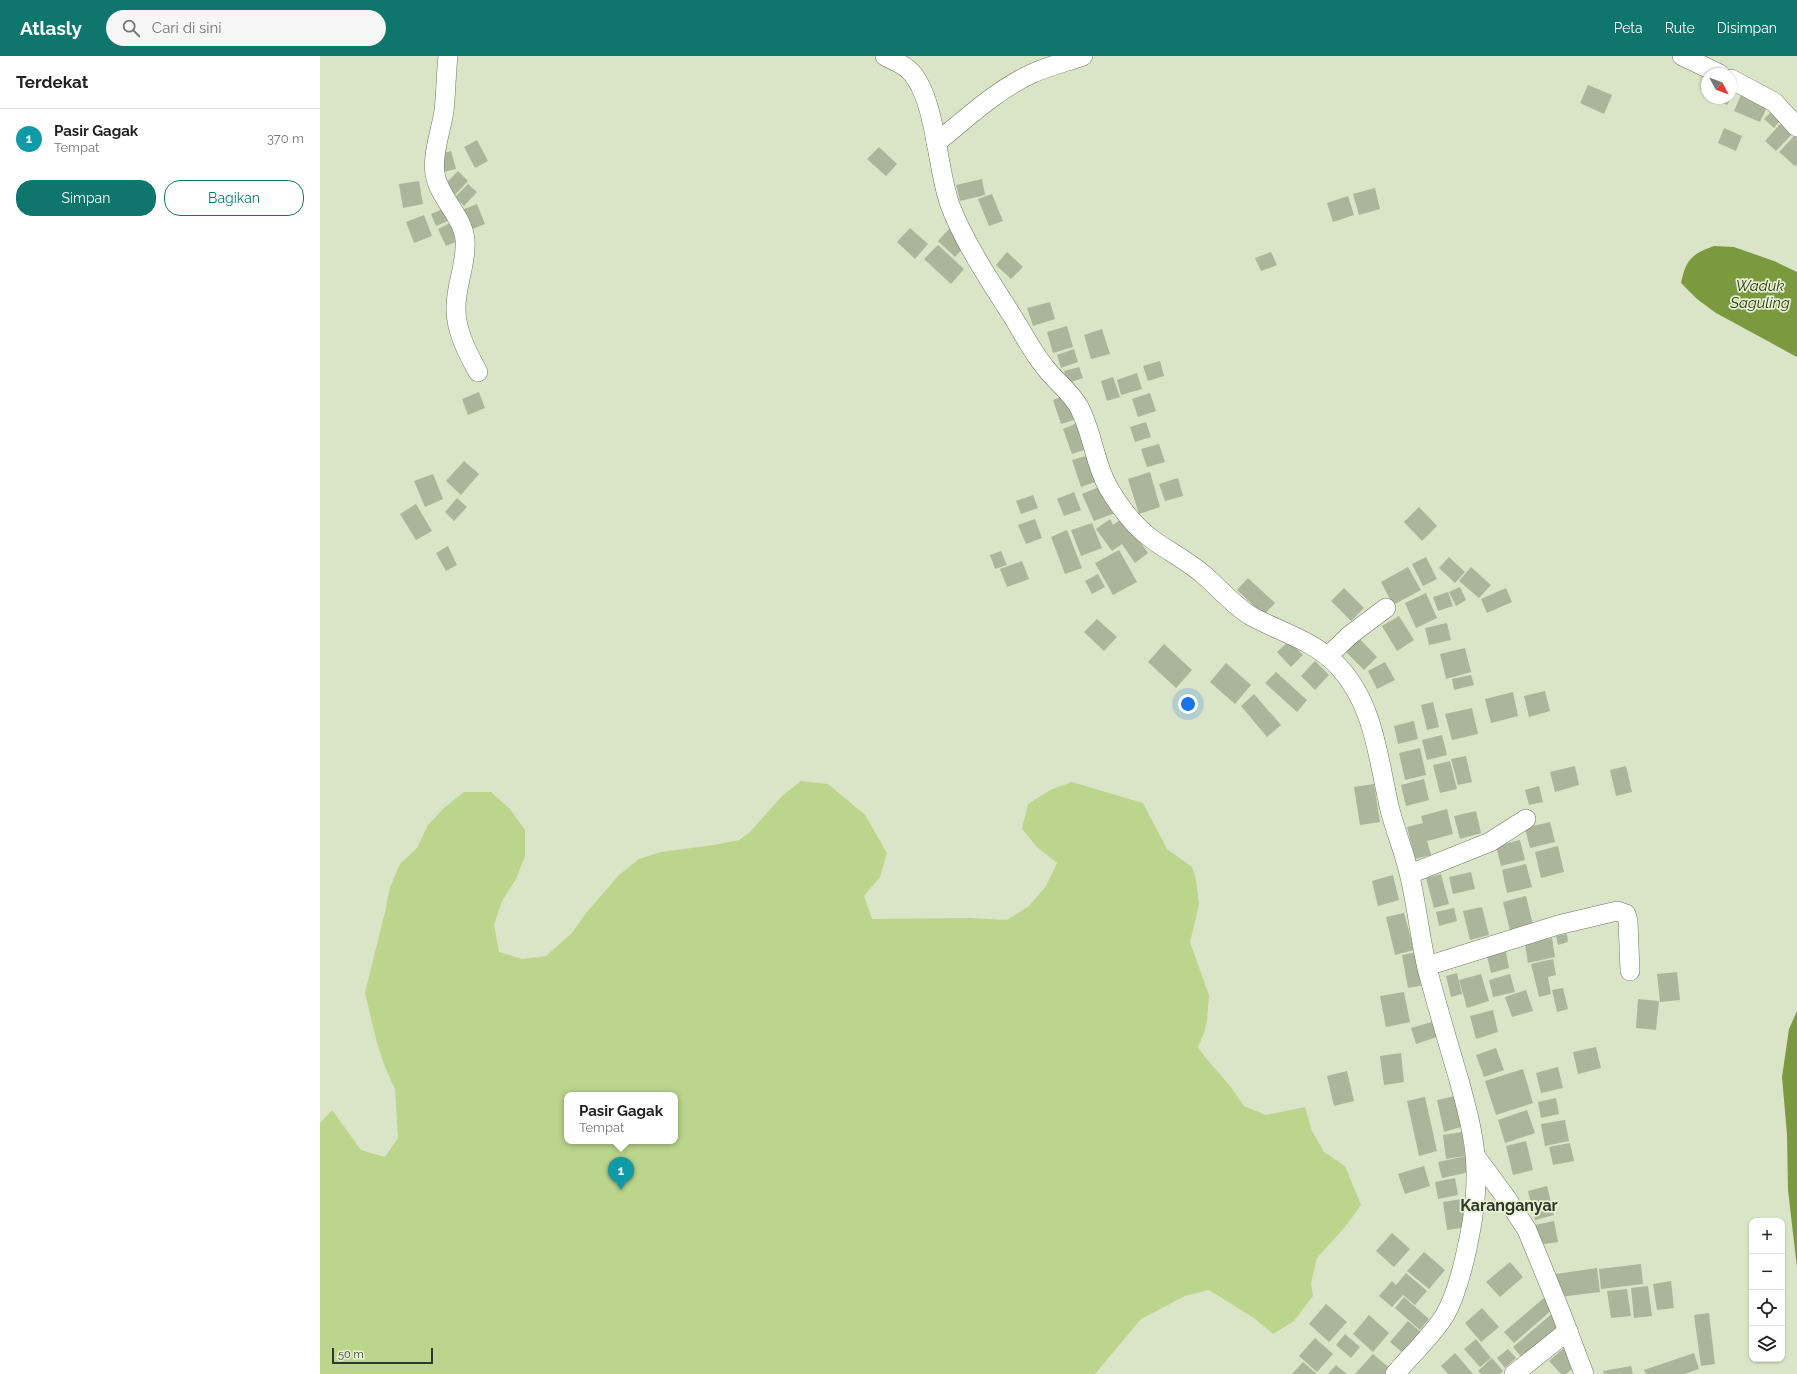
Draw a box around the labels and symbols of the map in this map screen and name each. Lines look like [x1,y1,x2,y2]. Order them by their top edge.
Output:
north arrow [1701,68,1737,104]
water label: Waduk Saguling [1729,277,1790,312]
your location [1178,694,1198,714]
pin: 1 [608,1157,634,1190]
district label: Karanganyar [1460,1196,1558,1215]
scale bar [332,1346,433,1365]

